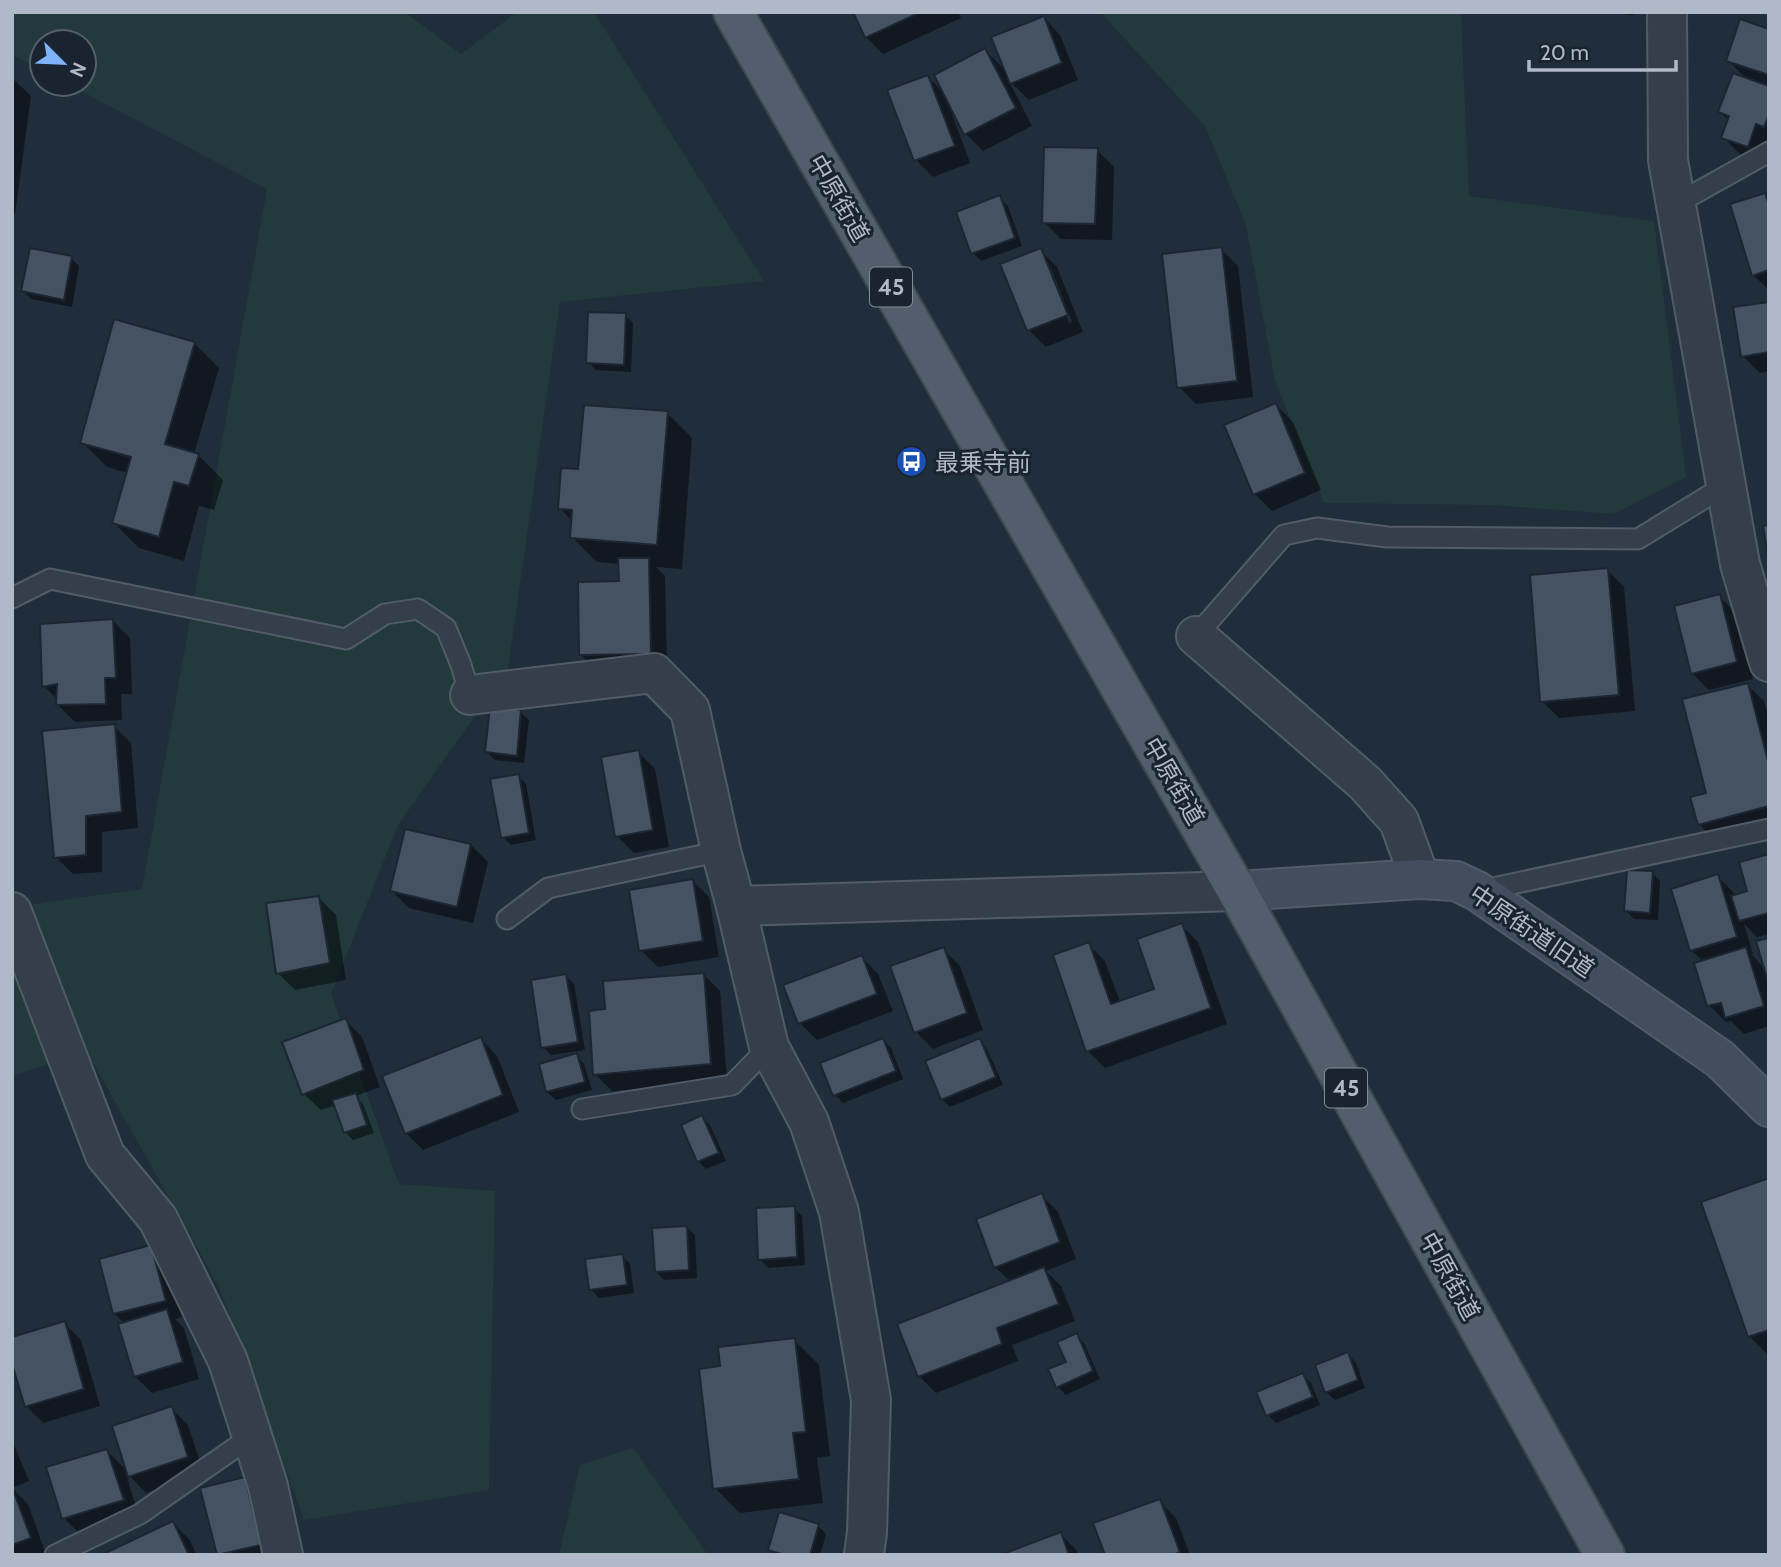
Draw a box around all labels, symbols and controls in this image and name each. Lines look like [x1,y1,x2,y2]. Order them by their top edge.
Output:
north arrow [28,28,98,98]
scale bar [1529,28,1676,72]
text: 20 m [1540,40,1589,65]
text: N [65,59,91,81]
street label: 中原街道 [802,149,876,247]
road number: 45 [870,268,912,306]
bus stop icon: 最乗寺前 [895,445,929,479]
place label: 最乗寺前 [935,448,1031,477]
street label: 中原街道 [1137,732,1211,830]
street label: 中原街道旧道 [1464,879,1600,983]
road number: 45 [1325,1068,1367,1107]
street label: 中原街道 [1414,1227,1486,1325]

